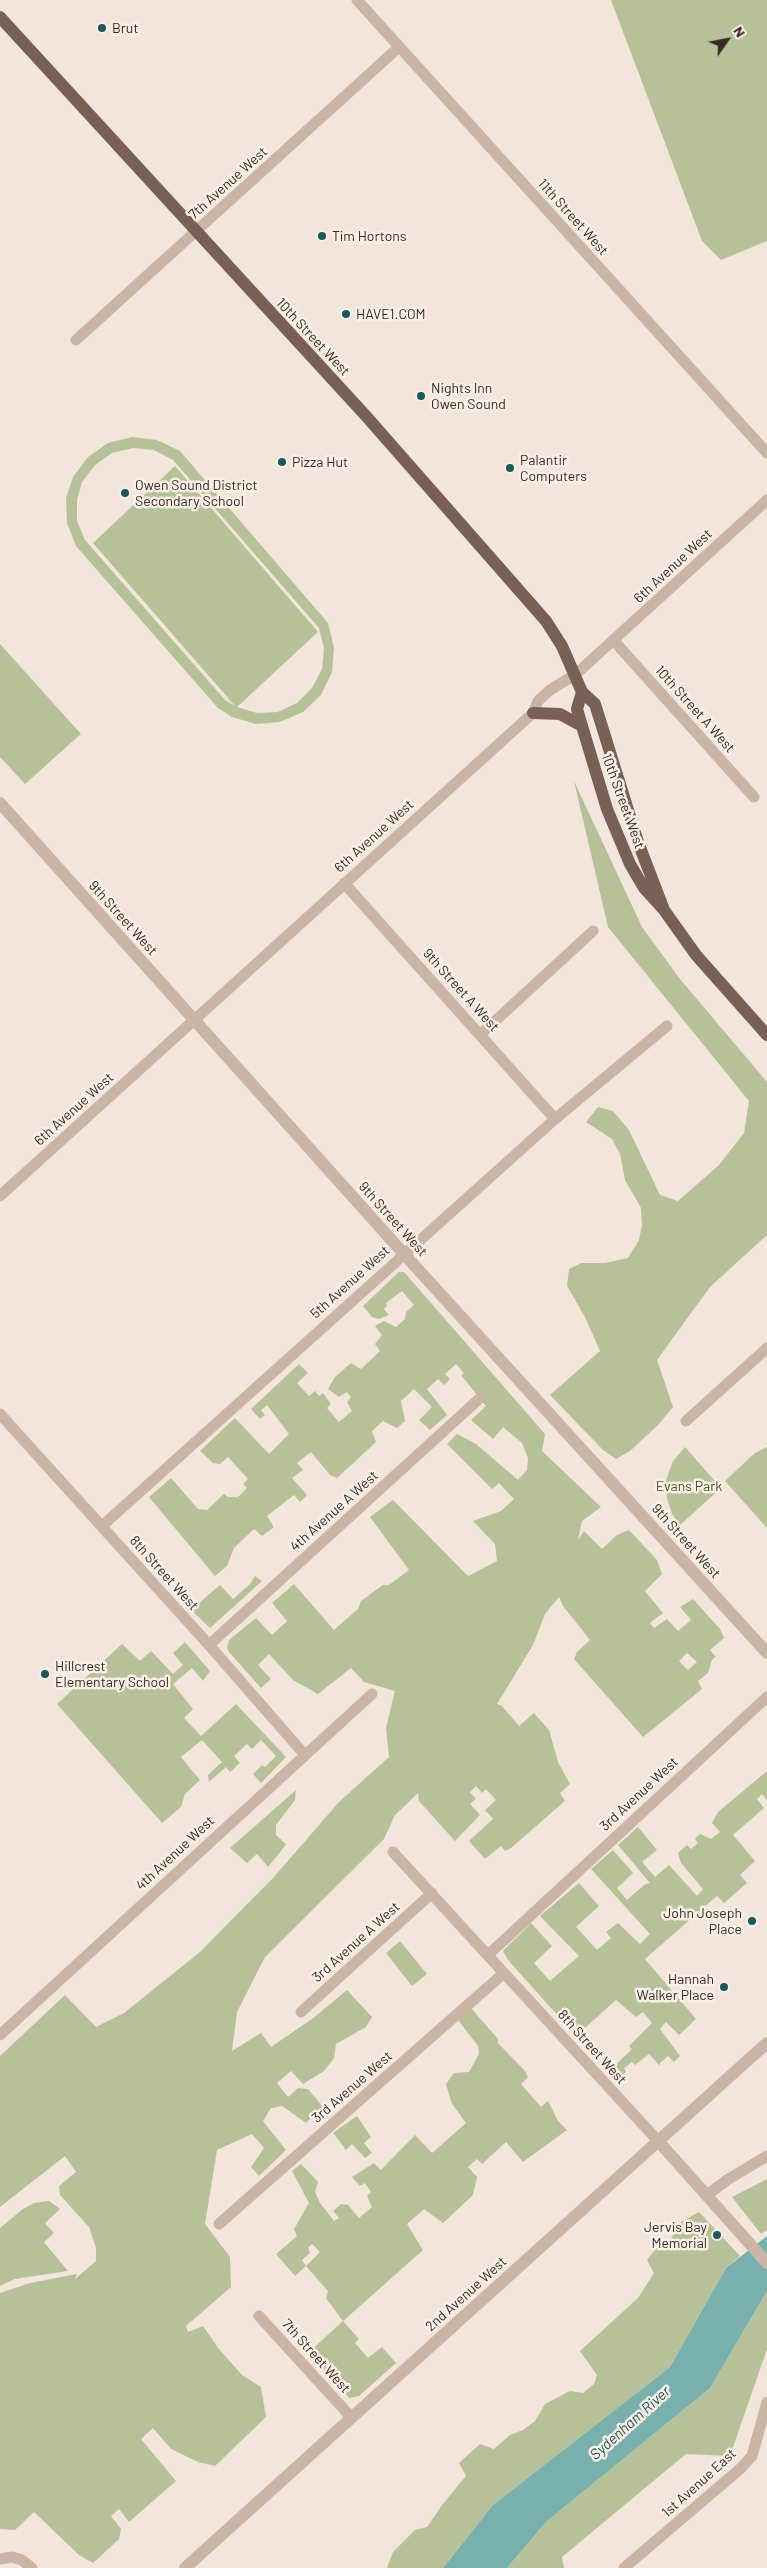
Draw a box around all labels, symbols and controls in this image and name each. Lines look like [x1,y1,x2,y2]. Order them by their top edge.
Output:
north arrow [702,15,752,65]
place label: Brut [112,20,138,36]
marker: Brut [96,22,108,34]
text: N [730,23,750,40]
street label: 7th Avenue West [185,143,271,223]
street label: 11th Street West [534,175,612,259]
place label: Tim Hortons [332,228,407,244]
marker: Tim Hortons [316,230,328,242]
street label: 10th Street West [273,295,353,379]
place label: HAVE1.COM [356,306,426,322]
marker: HAVE1.COM [340,308,352,320]
place label: Nights Inn Owen Sound [431,380,506,412]
marker: Nights Inn Owen Sound [415,390,427,402]
place label: Palantir Computers [520,452,587,484]
place label: Pizza Hut [292,454,348,470]
marker: Pizza Hut [276,456,288,468]
marker: Palantir Computers [504,462,516,474]
place label: Owen Sound District Secondary School [135,477,258,510]
marker: Owen Sound District Secondary School [119,487,131,499]
street label: 6th Avenue West [630,526,716,606]
street label: 10th Street A West [652,662,738,756]
street label: 10th Street West [598,751,648,851]
street label: 6th Avenue West [331,796,417,876]
street label: 9th Street West [85,877,161,959]
street label: 9th Street A West [419,945,503,1035]
street label: 6th Avenue West [31,1069,117,1149]
street label: 9th Street West [355,1178,431,1260]
street label: 5th Avenue West [307,1242,393,1322]
street label: 4th Avenue A West [287,1467,381,1555]
park label: Evans Park [656,1478,722,1494]
street label: 9th Street West [648,1500,724,1582]
street label: 8th Street West [126,1532,202,1614]
place label: Hillcrest Elementary School [55,1658,169,1690]
marker: Hillcrest Elementary School [39,1668,51,1680]
street label: 3rd Avenue West [596,1754,682,1834]
street label: 4th Avenue West [132,1812,218,1894]
street label: 3rd Avenue A West [309,1898,403,1986]
place label: John Joseph Place [663,1905,742,1938]
marker: John Joseph Place [746,1915,758,1927]
place label: Hannah Walker Place [637,1971,714,2004]
marker: Hannah Walker Place [718,1981,730,1993]
street label: 8th Street West [554,2006,630,2088]
street label: 3rd Avenue West [308,2048,396,2126]
place label: Jervis Bay Memorial [644,2219,707,2252]
marker: Jervis Bay Memorial [711,2229,723,2241]
street label: 2nd Avenue West [422,2253,510,2335]
street label: 7th Street West [278,2316,354,2396]
water label: Sydenham River [586,2382,674,2464]
street label: 1st Avenue East [658,2445,740,2521]

